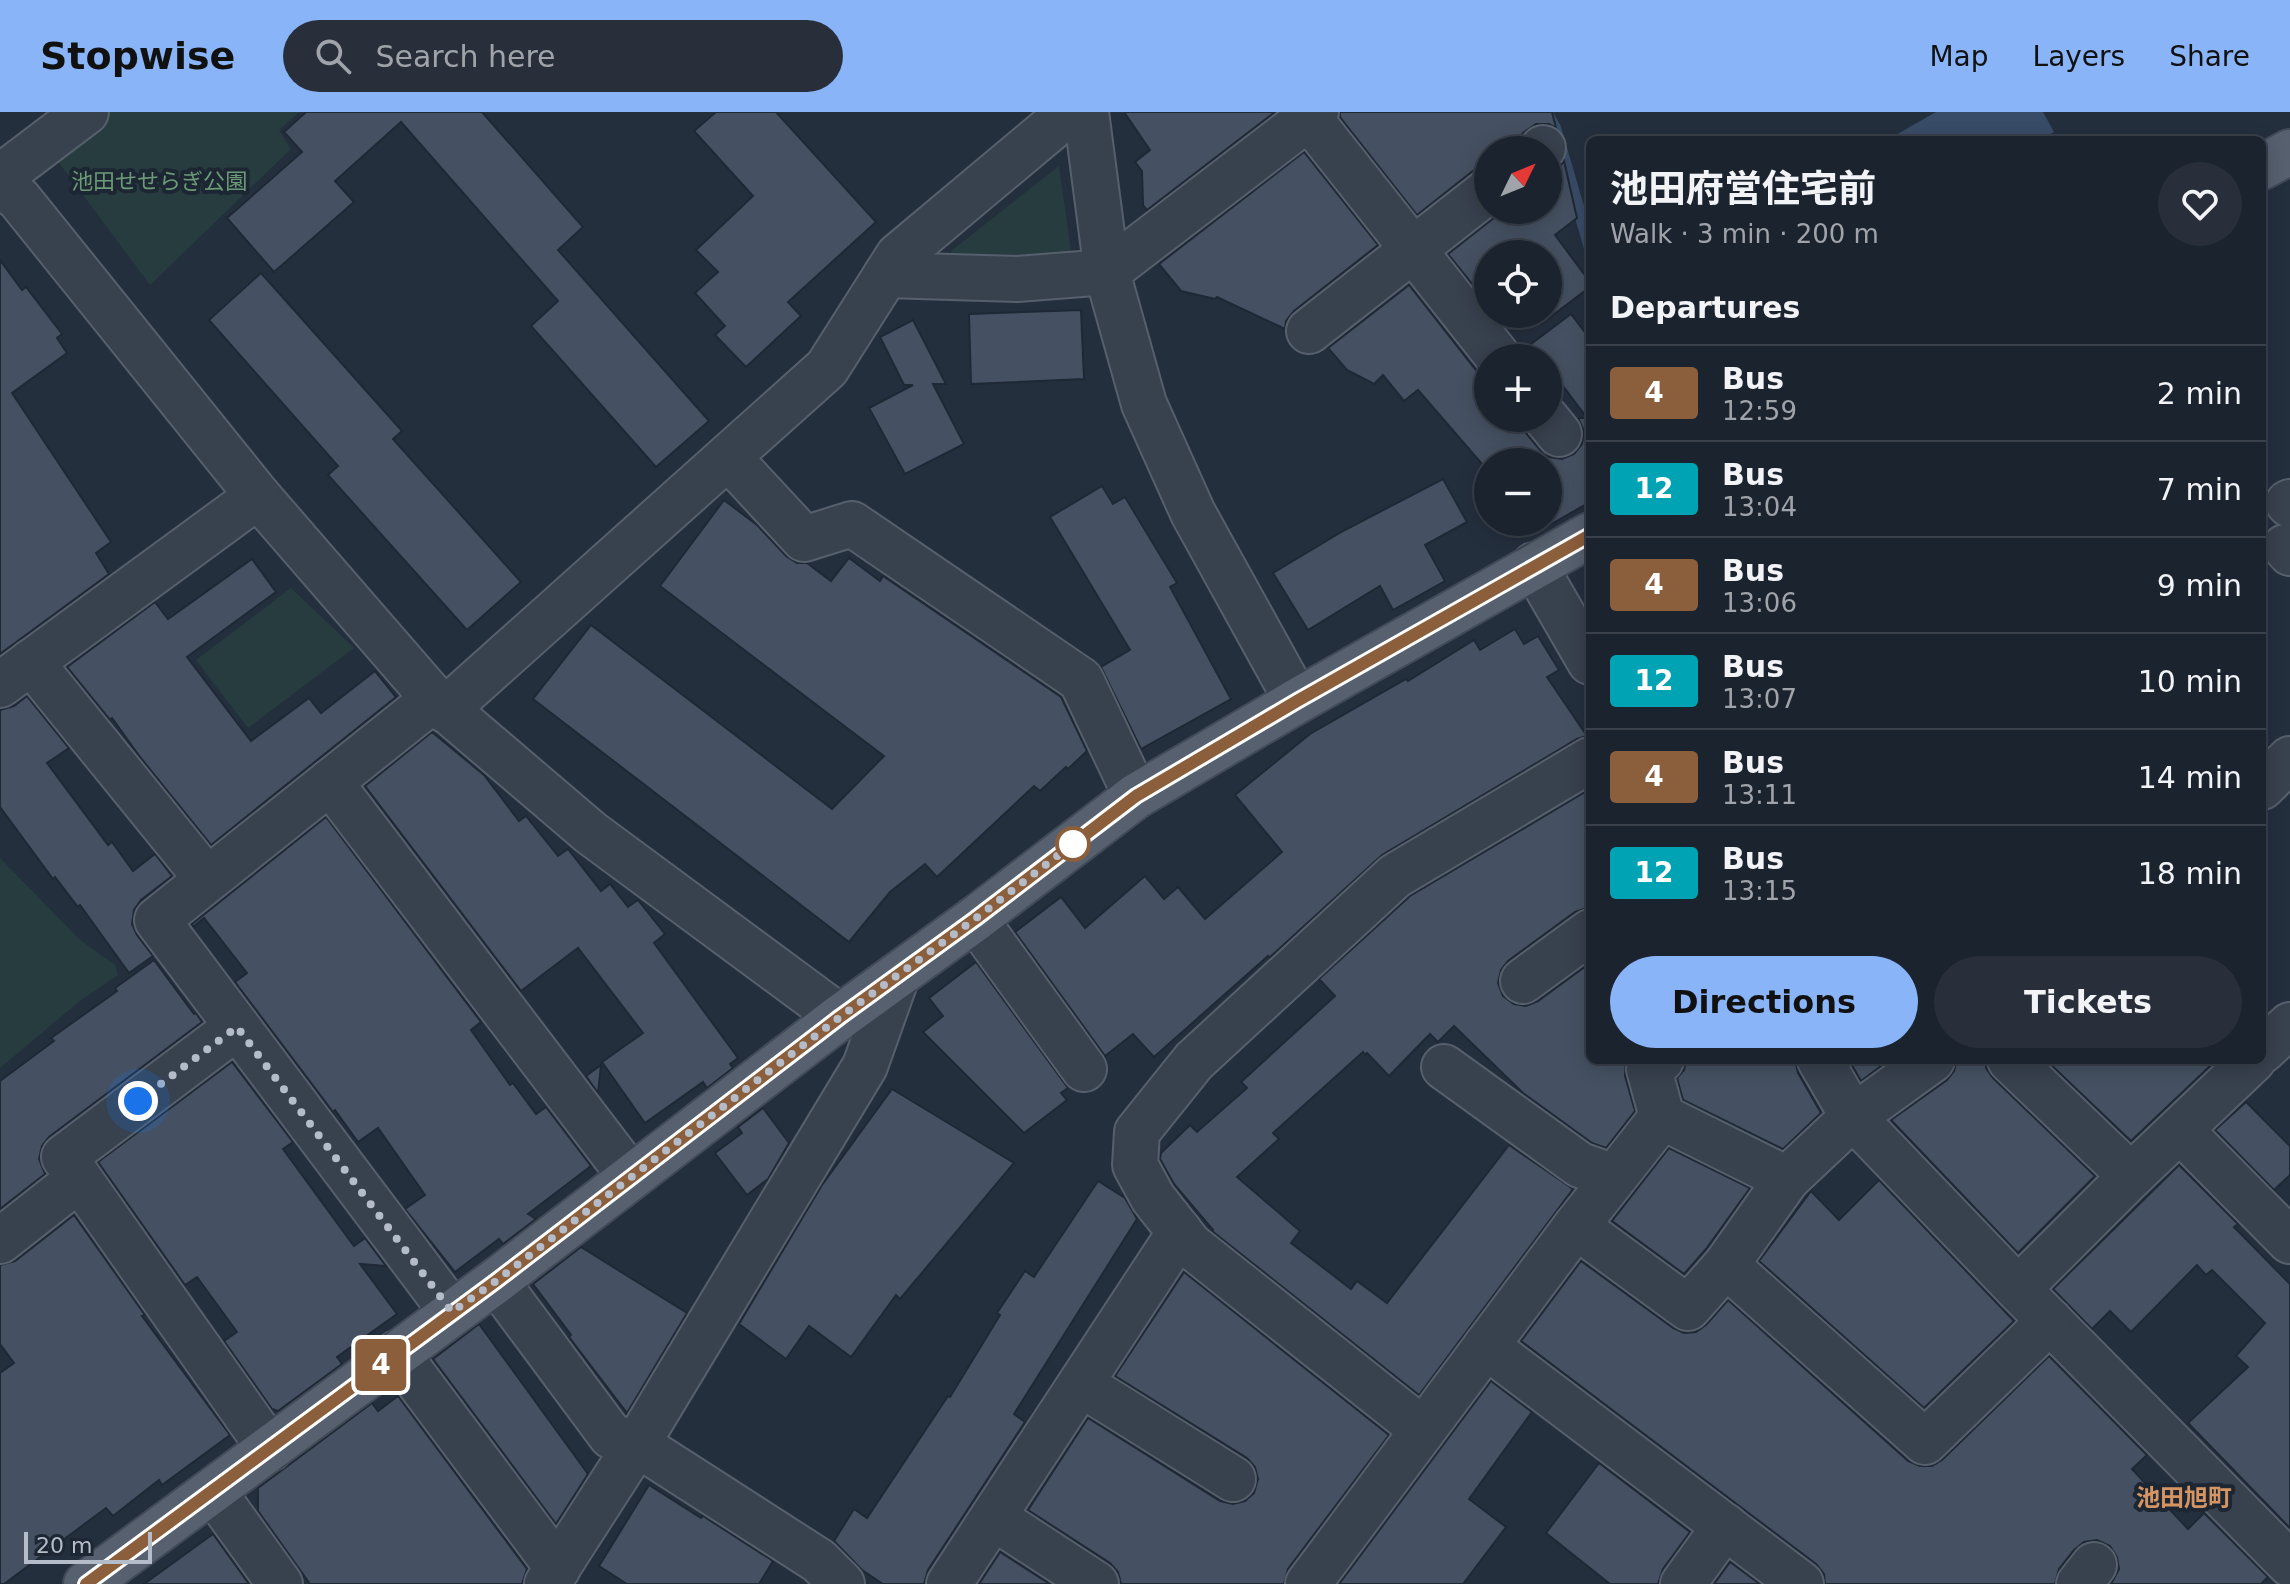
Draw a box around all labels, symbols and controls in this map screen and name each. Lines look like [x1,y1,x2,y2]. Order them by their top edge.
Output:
search box [283,20,843,92]
text: Stopwise [40,34,235,78]
icon: search [311,34,355,78]
text: Search here [375,39,556,74]
text: Map [1929,40,1989,73]
text: Layers [2033,40,2125,73]
text: Share [2169,40,2250,73]
north arrow [1474,136,1562,224]
map controls [1474,136,1562,536]
button: heart [2158,162,2242,246]
text: 池田府営住宅前 [1610,167,1876,211]
park label: 池田せせらぎ公園 [71,169,247,194]
text: Walk · 3 min · 200 m [1610,219,1879,249]
button: locate [1474,240,1562,328]
text: Departures [1610,290,1800,325]
button: + [1474,344,1562,432]
text: Bus [1722,361,1784,396]
text: 4 [1644,376,1664,409]
text: 2 min [2157,376,2242,411]
text: 12:59 [1722,396,1797,426]
button: − [1474,448,1562,536]
text: Bus [1722,457,1784,492]
text: 12 [1635,472,1673,505]
text: 7 min [2157,472,2242,507]
text: 13:04 [1722,492,1797,522]
text: Bus [1722,553,1784,588]
text: 4 [1644,568,1664,601]
text: 9 min [2157,568,2242,603]
text: 13:06 [1722,588,1797,618]
text: Bus [1722,649,1784,684]
text: 12 [1635,664,1673,697]
text: 10 min [2138,664,2242,699]
text: 13:07 [1722,684,1797,714]
text: Bus [1722,745,1784,780]
text: 4 [1644,760,1664,793]
text: 14 min [2138,760,2242,795]
text: 13:11 [1722,780,1797,810]
unlabelled marker [1056,827,1090,861]
text: Bus [1722,841,1784,876]
text: 12 [1635,856,1673,889]
text: 18 min [2138,856,2242,891]
text: 13:15 [1722,876,1797,906]
button: Directions [1610,956,1918,1048]
button: Tickets [1934,956,2242,1048]
your location [118,1081,158,1121]
line badge: 4 [355,1339,407,1391]
text: 4 [371,1348,391,1381]
district label: 池田旭町 [2136,1484,2232,1512]
scale bar [24,1528,152,1564]
text: 20 m [36,1533,92,1558]

